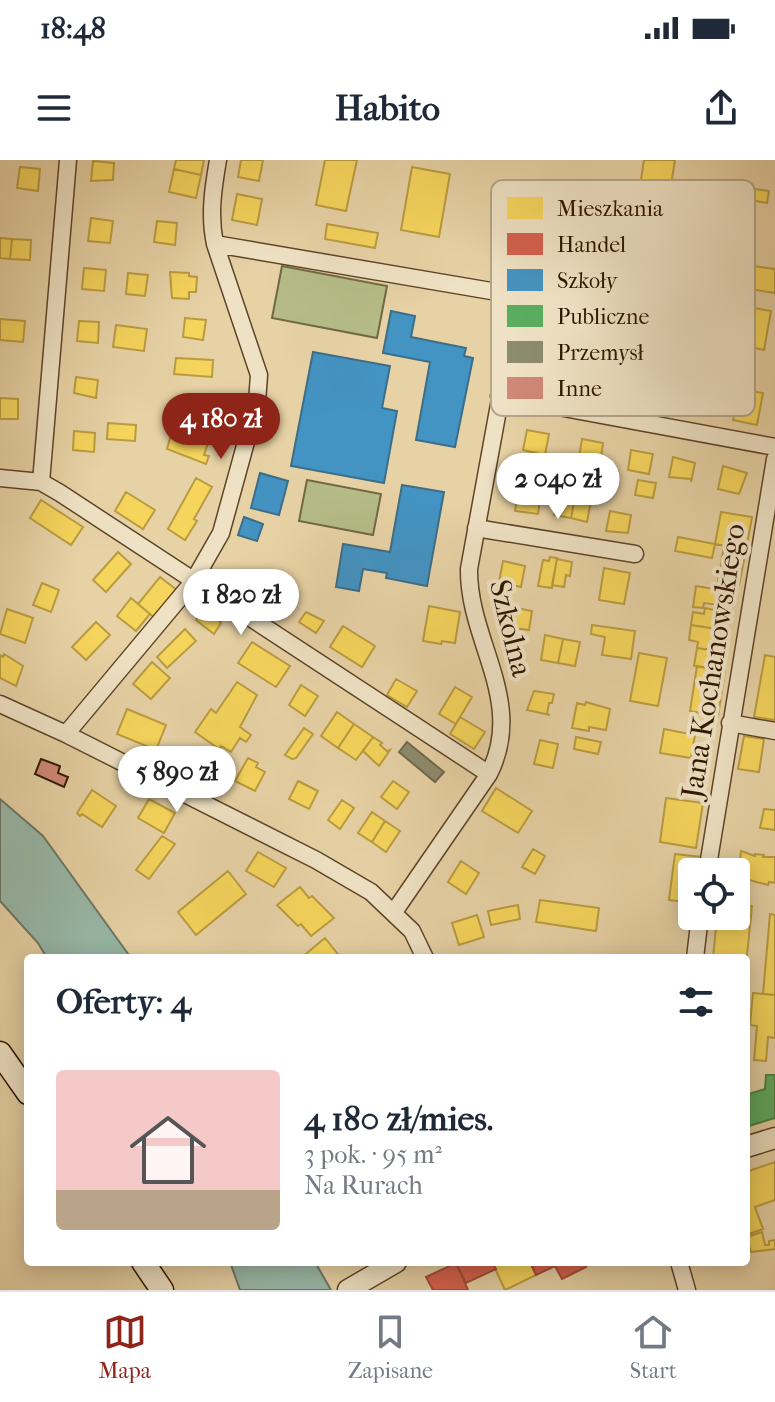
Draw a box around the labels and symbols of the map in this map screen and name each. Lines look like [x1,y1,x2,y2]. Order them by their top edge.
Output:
legend [491,180,755,416]
text: Mieszkania [557,196,664,222]
text: Handel [557,232,626,258]
text: Szkoły [557,268,619,294]
text: Publiczne [557,304,649,330]
text: Przemysł [557,340,645,366]
text: Inne [557,376,602,402]
pin: 4 180 zł [138,393,304,461]
pin: 2 040 zł [475,453,641,521]
street label: Jana Kochanowskiego [674,521,753,803]
pin: 1 820 zł [158,569,324,637]
street label: Szkolna [482,576,540,681]
pin: 5 890 zł [94,746,260,814]

